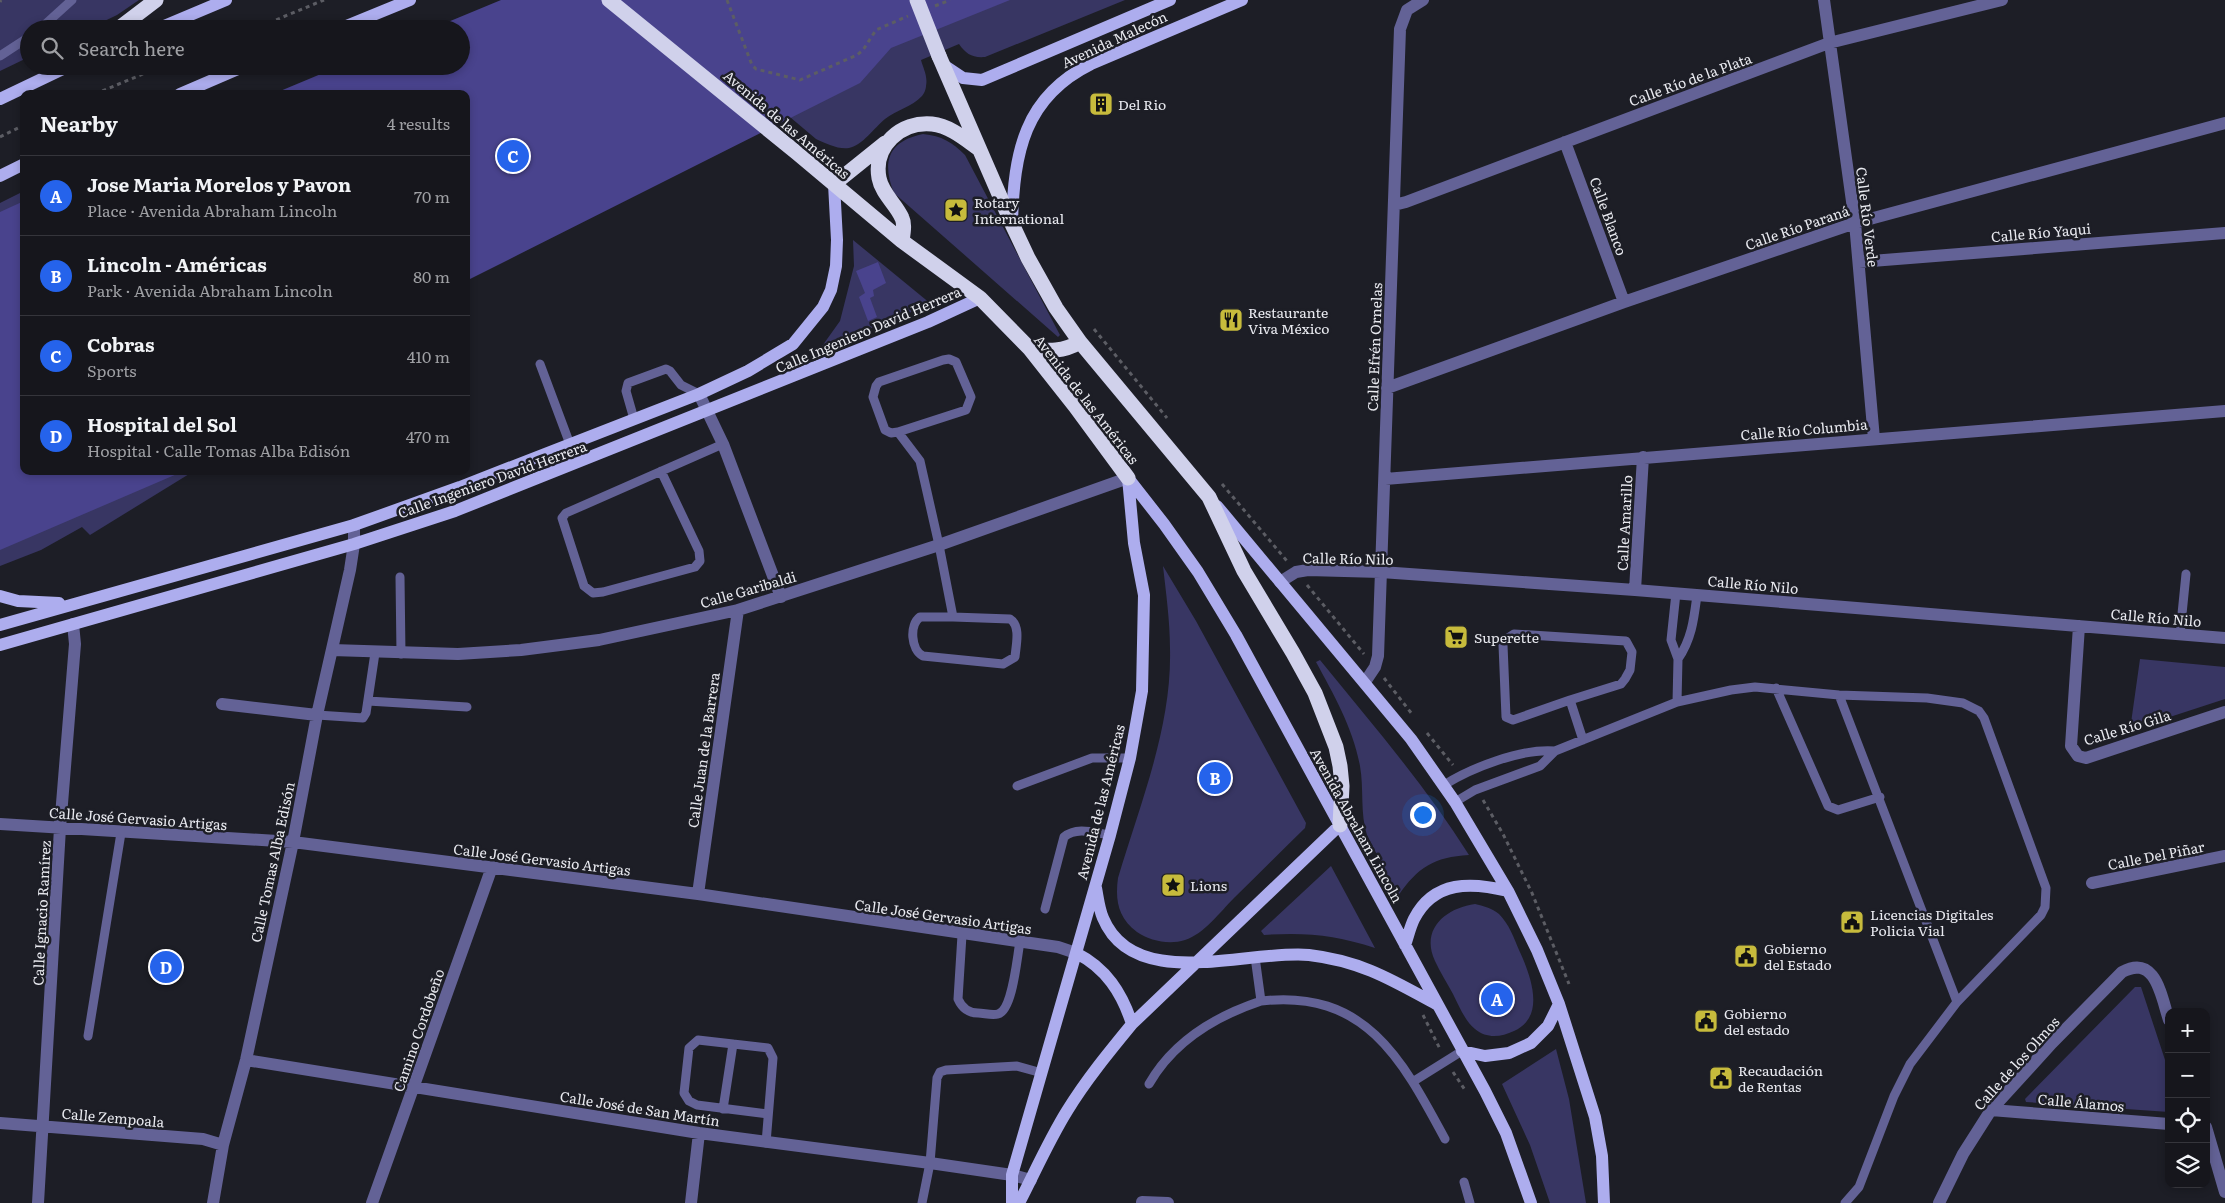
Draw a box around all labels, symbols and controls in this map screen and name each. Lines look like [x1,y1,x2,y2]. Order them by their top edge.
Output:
street label: Avenida Malecón [1058,6,1170,72]
search box [20,20,470,75]
icon: search [38,34,66,62]
text: Search here [78,34,185,62]
street label: Calle Río de la Plata [1626,47,1755,110]
street label: Avenida de las Américas [720,65,854,183]
building icon: Del Rio [1088,91,1114,117]
place label: Del Rio [1118,94,1166,114]
text: Nearby [40,107,118,138]
text: 4 results [387,111,450,135]
pin: C [497,137,529,175]
street label: Calle Río Verde [1852,166,1884,268]
text: Jose Maria Morelos y Pavon [87,170,351,198]
street label: Calle Blanco [1586,174,1632,258]
text: A [50,184,62,208]
text: 70 m [414,184,450,208]
place label: Rotary International [974,192,1064,228]
place icon: Rotary International [943,197,969,223]
text: Place · Avenida Abraham Lincoln [87,198,337,222]
street label: Calle Río Paraná [1742,200,1852,254]
street label: Calle Río Yaqui [1990,218,2092,246]
text: Lincoln - Américas [87,250,267,278]
text: B [50,264,62,288]
text: 80 m [413,264,450,288]
text: Park · Avenida Abraham Lincoln [87,278,333,302]
street label: Calle Ingeniero David Herrera [772,281,964,377]
street label: Calle Efrén Ornelas [1362,282,1386,412]
place label: Restaurante Viva México [1248,302,1329,338]
restaurant icon: Restaurante Viva México [1218,307,1244,333]
text: Cobras [87,330,154,358]
street label: Avenida de las Américas [1030,330,1144,468]
text: C [50,344,62,368]
text: 410 m [407,344,450,368]
text: Sports [87,358,137,382]
text: Hospital del Sol [87,410,237,438]
street label: Calle Río Columbia [1740,413,1869,445]
text: D [50,424,62,448]
text: 470 m [406,424,450,448]
street label: Calle Ingeniero David Herrera [395,435,590,523]
text: Hospital · Calle Tomas Alba Edisón [87,438,350,462]
street label: Calle Amarillo [1611,474,1637,572]
street label: Calle Río Nilo [1302,547,1394,569]
street label: Calle Garibaldi [698,566,799,612]
street label: Calle Río Nilo [1707,570,1799,598]
street label: Calle Río Nilo [2110,603,2202,631]
supermarket icon: Superette [1443,624,1469,650]
place label: Superette [1474,627,1539,647]
street label: Calle Juan de la Barrera [682,671,724,829]
street label: Calle Río Gila [2081,704,2173,750]
street label: Avenida de las Américas [1071,722,1129,882]
street label: Avenida Abraham Lincoln [1306,744,1408,906]
pin: B [1199,759,1231,797]
street label: Calle Tomas Alba Edisón [245,780,299,944]
street label: Calle José Gervasio Artigas [48,802,228,834]
your location [1410,802,1436,828]
street label: Calle Del Piñar [2106,836,2206,874]
street label: Calle José Gervasio Artigas [452,838,632,880]
street label: Calle Ignacio Ramírez [27,840,55,986]
place icon: Lions [1160,872,1186,898]
place label: Lions [1190,875,1227,895]
street label: Calle José Gervasio Artigas [853,894,1033,938]
place label: Licencias Digitales Policia Vial [1870,904,1993,940]
public building icon: Licencias Digitales Policia Vial [1839,909,1865,935]
place label: Gobierno del Estado [1764,938,1832,974]
public building icon: Gobierno del Estado [1733,943,1759,969]
pin: D [150,948,182,986]
street label: Camino Cordobeño [388,966,448,1094]
pin: A [1481,980,1513,1018]
place label: Gobierno del estado [1724,1003,1790,1039]
public building icon: Gobierno del estado [1693,1008,1719,1034]
map controls [2165,1008,2210,1188]
button: + [2165,1008,2210,1053]
street label: Calle de los Olmos [1969,1012,2063,1114]
button: − [2165,1053,2210,1098]
place label: Recaudación de Rentas [1738,1060,1823,1096]
public building icon: Recaudación de Rentas [1708,1065,1734,1091]
street label: Calle José de San Martín [559,1085,721,1131]
street label: Calle Álamos [2037,1088,2125,1116]
button: locate [2165,1098,2210,1143]
street label: Calle Zempoala [61,1103,166,1131]
button: layers [2165,1143,2210,1188]

